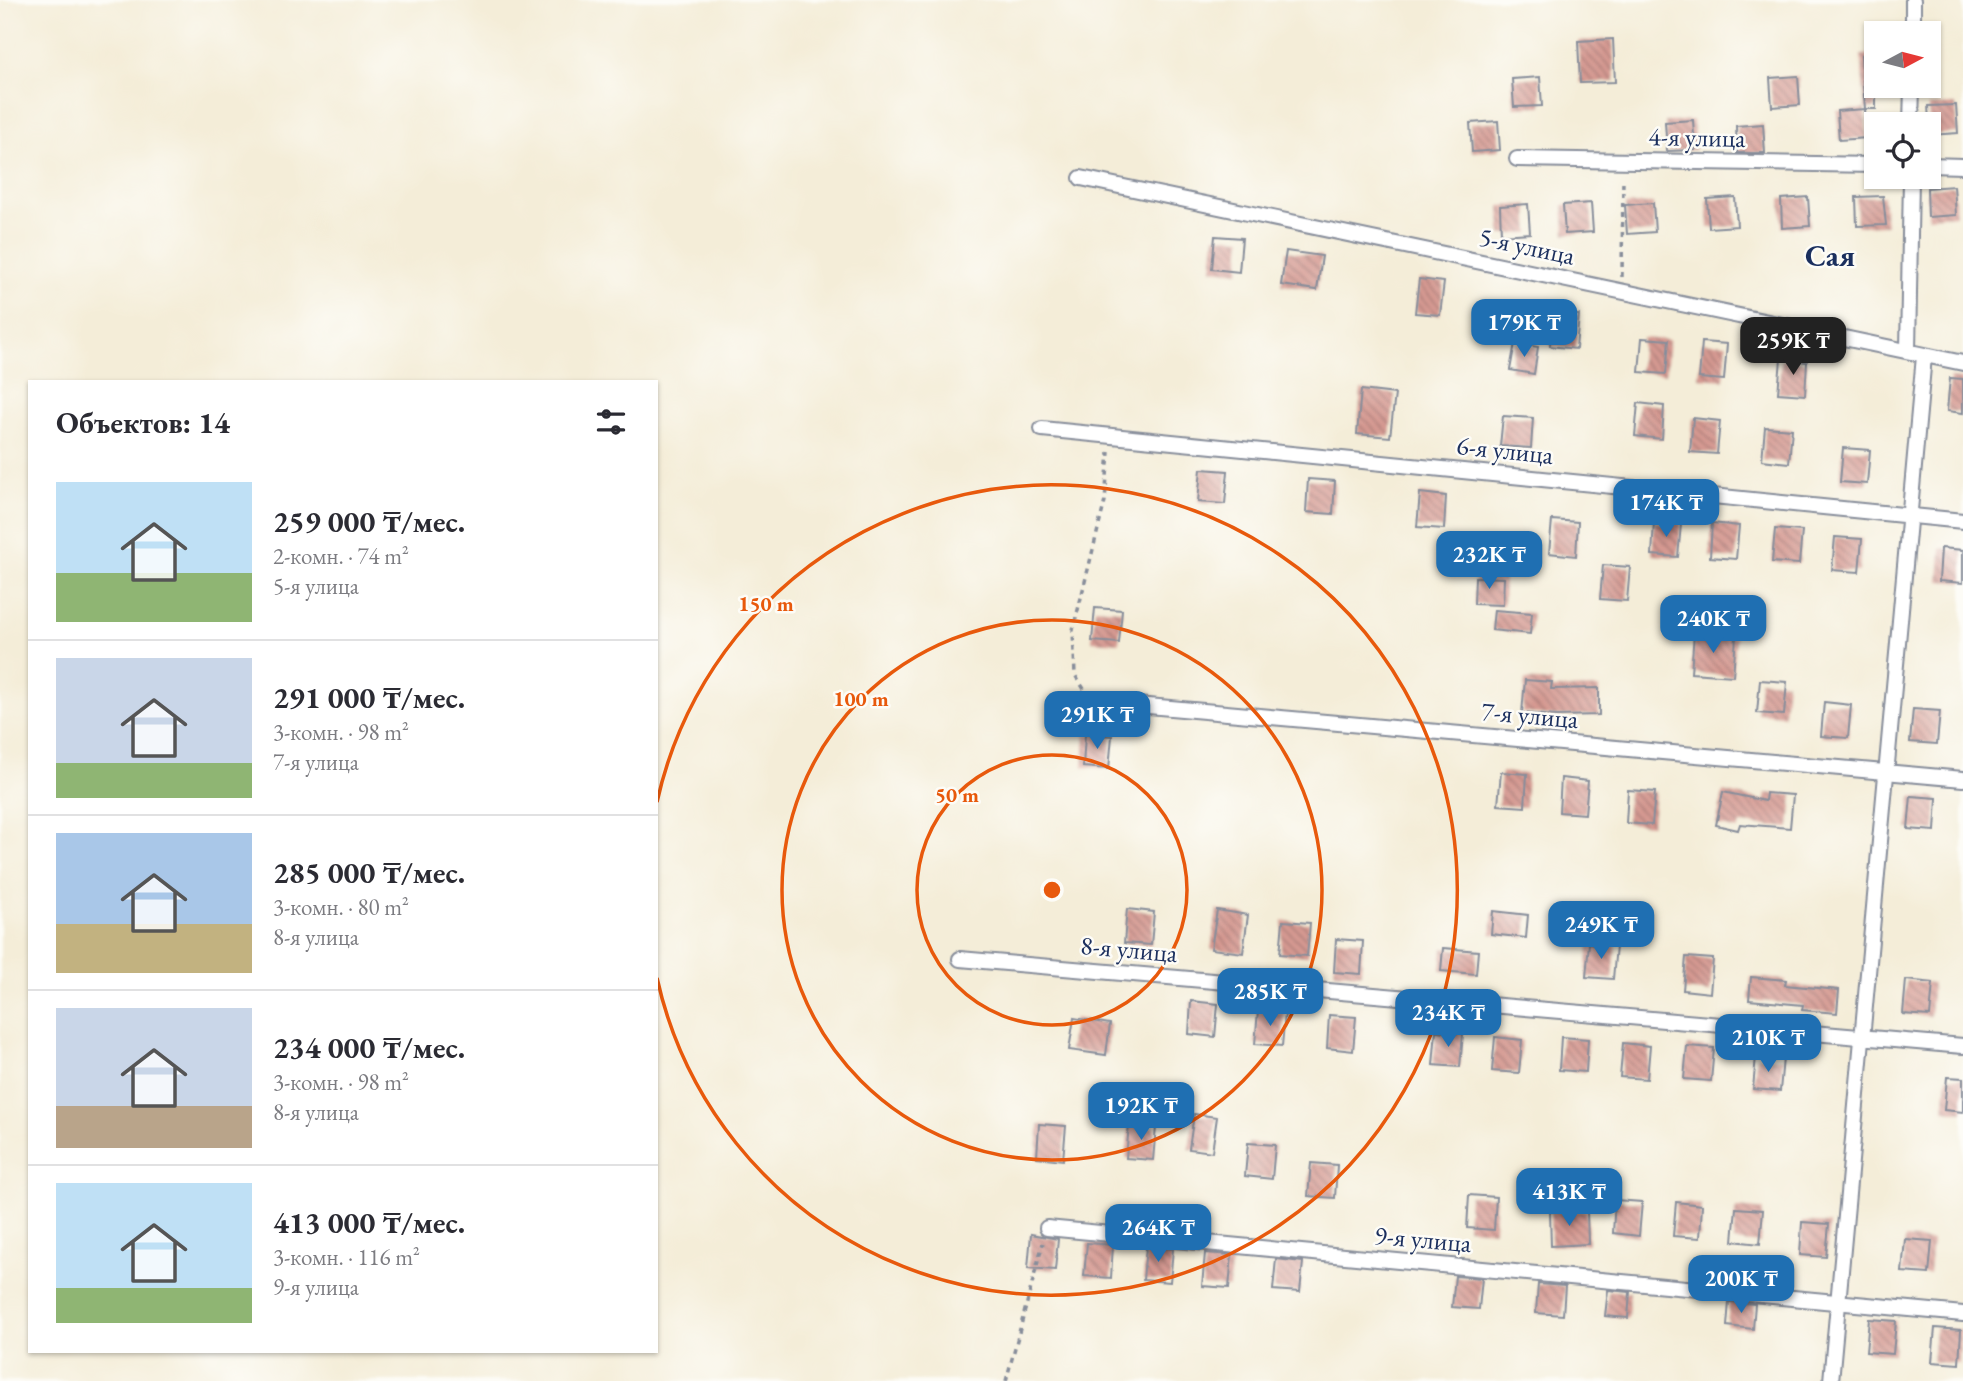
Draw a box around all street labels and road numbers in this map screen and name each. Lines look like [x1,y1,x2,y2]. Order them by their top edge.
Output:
street label: 4-я улица [1648,119,1746,155]
street label: 5-я улица [1476,219,1579,273]
street label: 6-я улица [1455,428,1556,472]
street label: 7-я улица [1480,694,1580,736]
street label: 8-я улица [1079,928,1179,970]
street label: 9-я улица [1373,1218,1473,1260]

